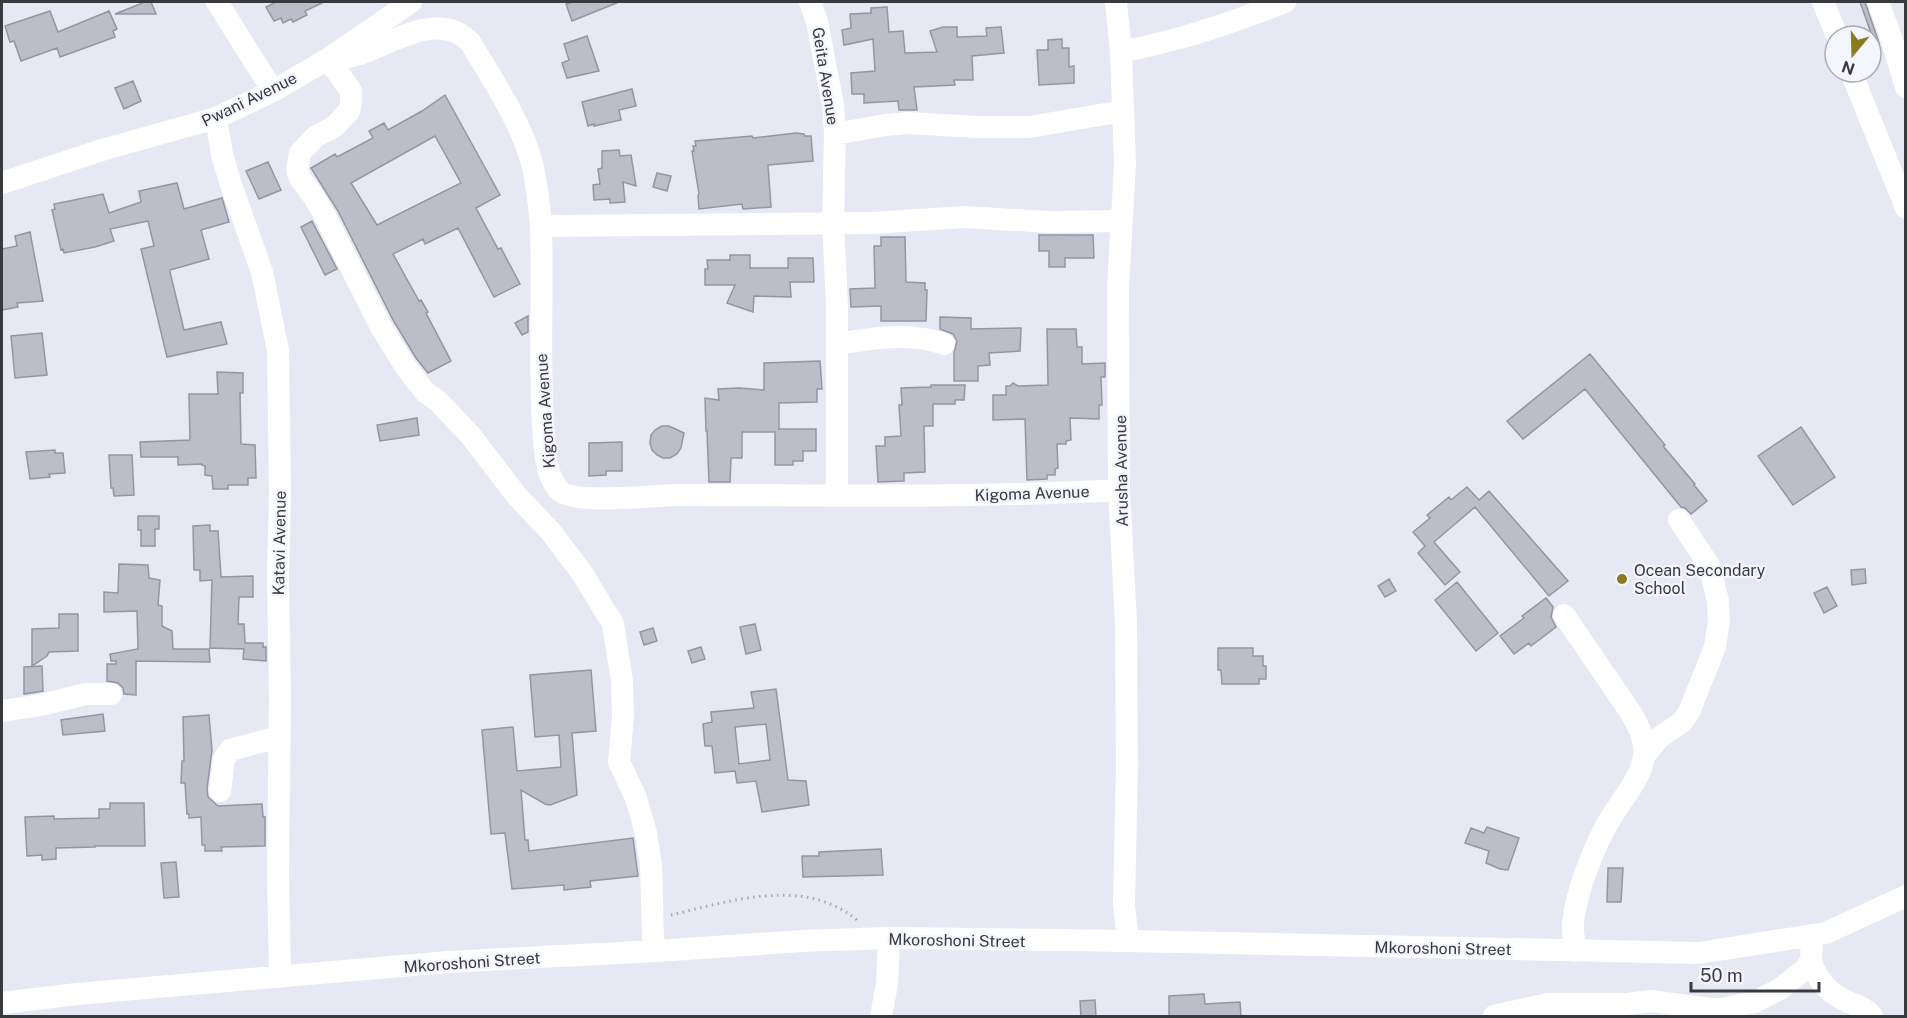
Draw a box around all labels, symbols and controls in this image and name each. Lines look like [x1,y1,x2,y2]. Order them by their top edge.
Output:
north arrow [1823,24,1883,84]
street label: Geita Avenue [808,26,843,126]
text: N [1839,57,1857,79]
street label: Pwani Avenue [198,68,300,131]
street label: Kigoma Avenue [532,353,559,469]
street label: Arusha Avenue [1111,415,1132,527]
street label: Kigoma Avenue [974,482,1090,505]
street label: Katavi Avenue [269,490,290,596]
place label: Ocean Secondary School [1634,561,1766,598]
marker: Ocean Secondary School [1615,572,1629,586]
street label: Mkoroshoni Street [888,930,1026,951]
street label: Mkoroshoni Street [1374,938,1512,959]
street label: Mkoroshoni Street [403,948,541,977]
scale bar [1691,955,1818,993]
text: 50 m [1700,965,1743,986]

